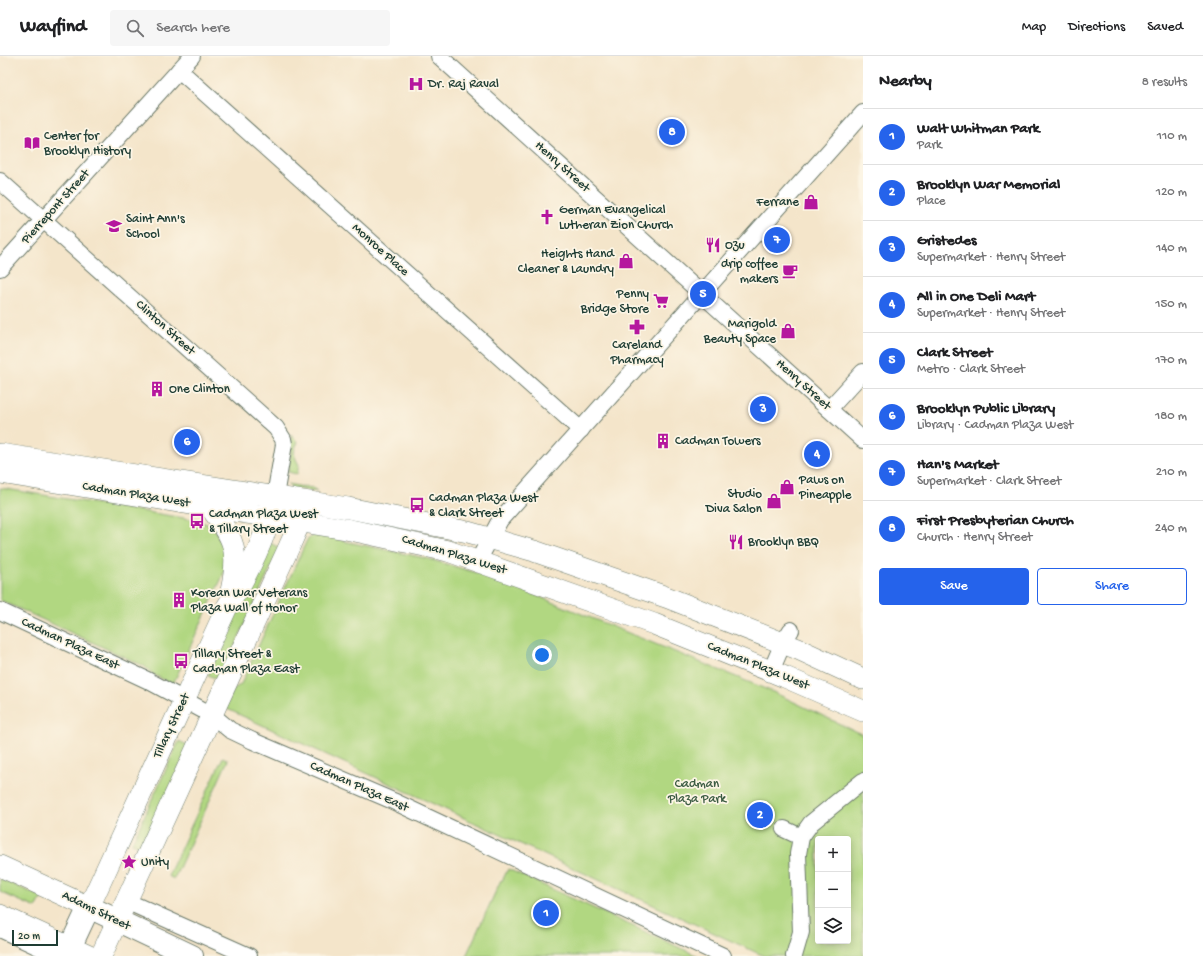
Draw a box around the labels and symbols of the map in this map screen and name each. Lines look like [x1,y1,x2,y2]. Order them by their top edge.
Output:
hospital icon: Dr. Raj Raval [407,75,425,93]
place label: Dr. Raj Raval [427,77,499,92]
pin: 8 [659,117,685,147]
place label: Center for Brooklyn History [43,129,132,159]
library icon: Center for Brooklyn History [23,134,41,152]
street label: Henry Street [531,138,594,197]
street label: Pierrepont Street [18,165,94,248]
shop icon: Ferrane [802,193,820,211]
place label: Ferrane [755,195,799,210]
place label: German Evangelical Lutheran Zion Church [559,203,673,233]
church icon: German Evangelical Lutheran Zion Church [538,208,556,226]
place label: Saint Ann's School [126,212,186,242]
school or university icon: Saint Ann's School [105,217,123,235]
street label: Monroe Place [348,221,412,280]
pin: 7 [764,225,790,255]
restaurant icon: Ozu [704,236,722,254]
place label: Ozu [725,238,745,253]
place label: Heights Hand Cleaner & Laundry [518,247,615,277]
shop icon: Heights Hand Cleaner & Laundry [617,252,635,270]
place label: drip coffee makers [721,257,779,287]
cafe icon: drip coffee makers [781,262,799,280]
pin: 5 [690,279,716,309]
place label: Penny Bridge Store [580,287,650,317]
supermarket icon: Penny Bridge Store [652,292,670,310]
street label: Clinton Street [132,297,199,360]
place label: Marigold Beauty Space [703,317,777,347]
pharmacy icon: Careland Pharmacy [628,318,646,336]
shop icon: Marigold Beauty Space [779,322,797,340]
place label: Careland Pharmacy [609,338,664,368]
street label: Henry Street [772,356,835,415]
building icon: One Clinton [148,380,166,398]
place label: One Clinton [169,382,231,397]
pin: 3 [750,394,776,424]
pin: 6 [174,427,200,457]
building icon: Cadman Towers [654,432,672,450]
place label: Cadman Towers [675,434,762,449]
pin: 4 [804,439,830,469]
place label: Paws on Pineapple [798,473,852,503]
shop icon: Paws on Pineapple [778,478,796,496]
street label: Cadman Plaza West [81,479,193,511]
place label: Studio Diva Salon [705,487,763,517]
place label: Cadman Plaza West & Clark Street [429,491,539,521]
shop icon: Studio Diva Salon [765,492,783,510]
bus stop icon: Cadman Plaza West & Clark Street [408,496,426,514]
place label: Cadman Plaza West & Tillary Street [209,507,319,537]
bus stop icon: Cadman Plaza West & Tillary Street [188,512,206,530]
street label: Cadman Plaza West [400,532,510,579]
restaurant icon: Brooklyn BBQ [727,533,745,551]
place label: Brooklyn BBQ [747,535,819,550]
place label: Korean War Veterans Plaza Wall of Honor [190,586,309,616]
building icon: Korean War Veterans Plaza Wall of Honor [170,591,188,609]
street label: Cadman Plaza East [19,615,123,674]
street label: Cadman Plaza West [705,639,813,694]
your location [532,645,552,665]
place label: Tillary Street & Cadman Plaza East [192,647,301,677]
bus stop icon: Tillary Street & Cadman Plaza East [172,652,190,670]
street label: Tillary Street [150,690,194,762]
street label: Cadman Plaza East [307,759,412,816]
park label: Cadman Plaza Park [667,777,727,807]
pin: 2 [747,800,773,830]
place icon: Unity [120,853,138,871]
place label: Unity [141,855,170,870]
street label: Adams Street [59,888,134,935]
pin: 1 [533,898,559,928]
scale bar [12,928,58,947]

